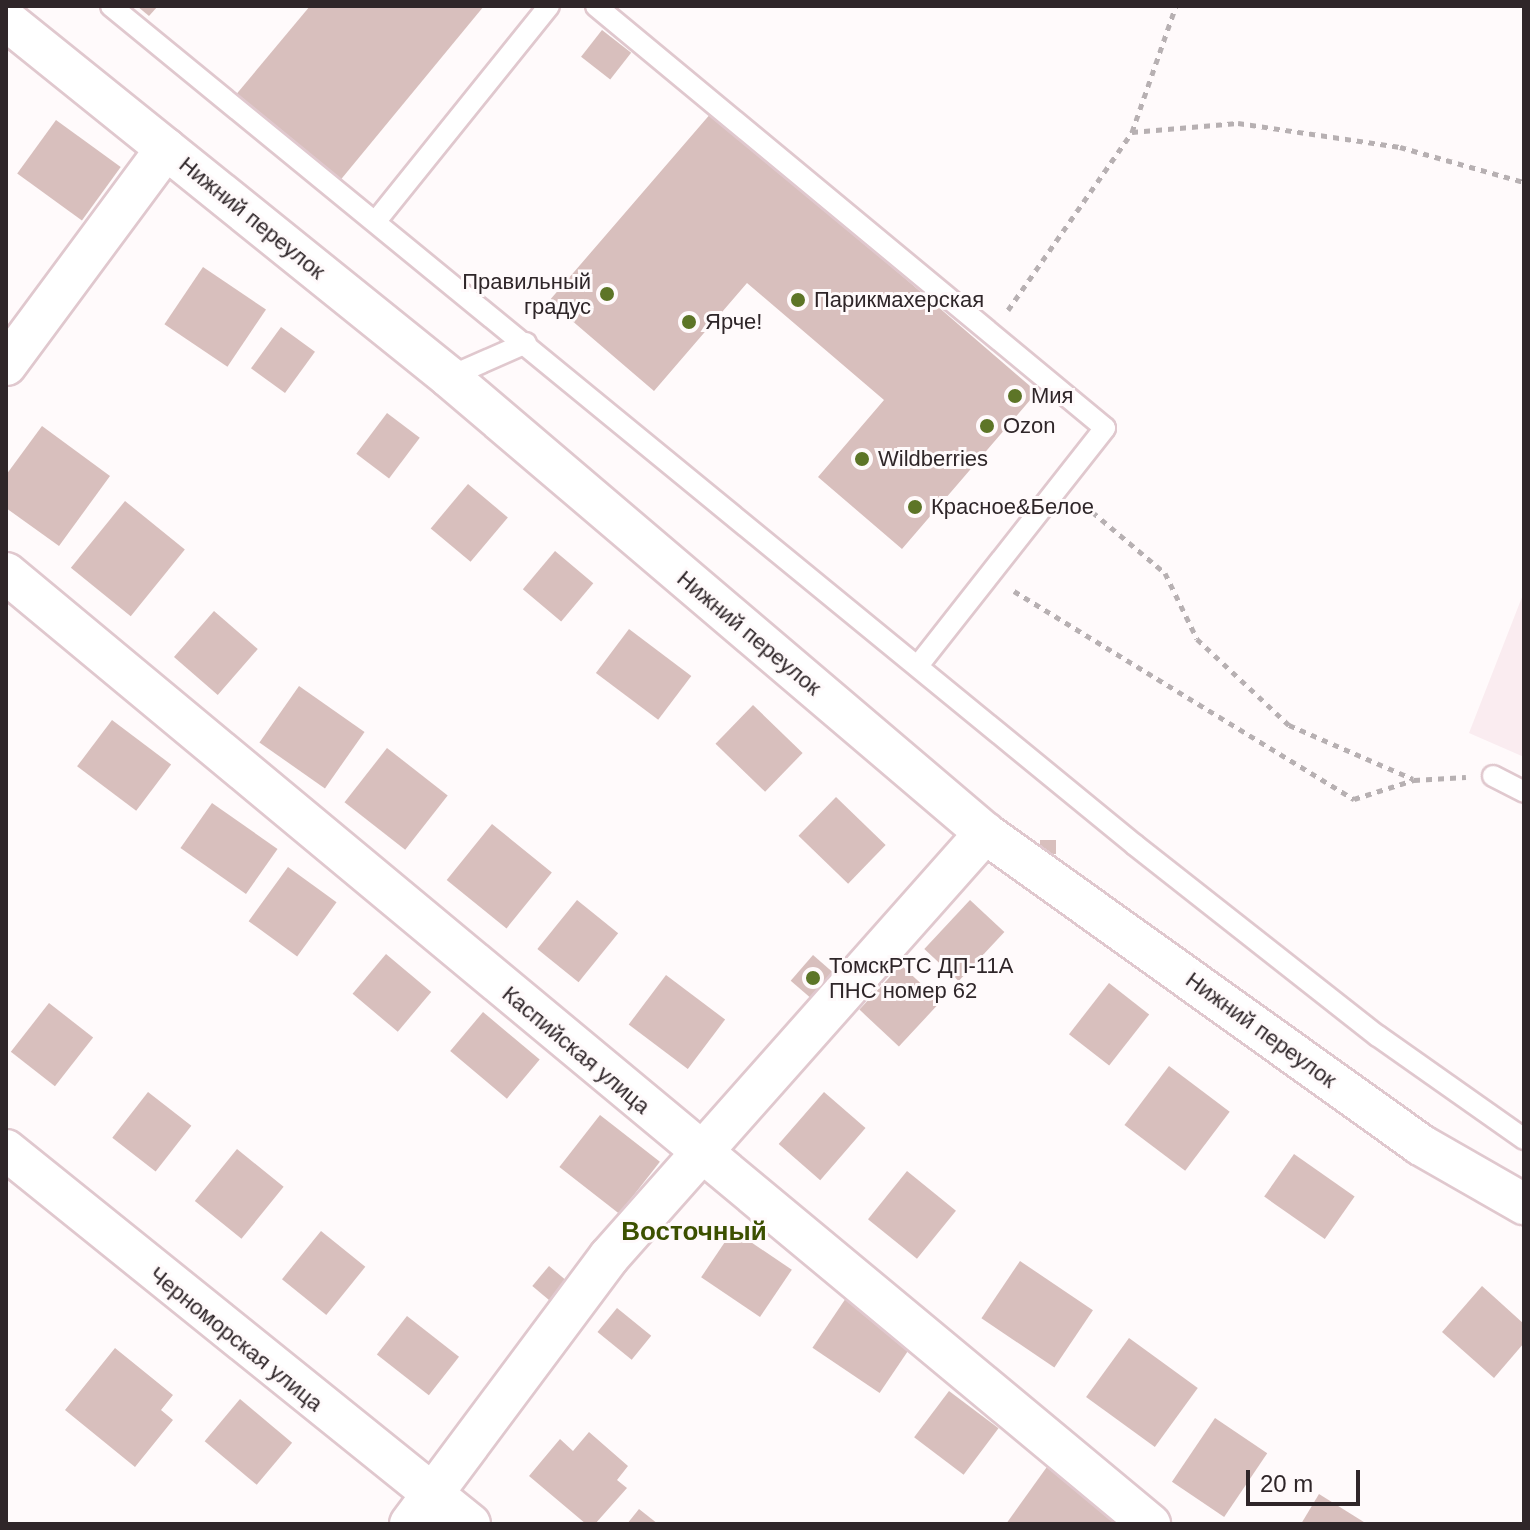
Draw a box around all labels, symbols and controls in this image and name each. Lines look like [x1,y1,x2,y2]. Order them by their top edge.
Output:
street label: Нижний переулок [174,151,330,285]
place label: Правильный градус [462,268,591,320]
marker: Правильный градус [598,285,616,303]
place label: Парикмахерская [814,287,984,313]
marker: Парикмахерская [789,291,807,309]
place label: Ярче! [705,309,762,335]
marker: Ярче! [680,313,698,331]
place label: Мия [1031,383,1074,409]
marker: Мия [1006,387,1024,405]
place label: Ozon [1003,413,1056,439]
marker: Ozon [978,417,996,435]
place label: Wildberries [878,446,988,472]
marker: Wildberries [853,450,871,468]
place label: Красное&Белое [931,494,1094,520]
marker: Красное&Белое [906,498,924,516]
street label: Нижний переулок [672,565,826,701]
place label: ТомскРТС ДП-11А ПНС номер 62 [829,952,1013,1004]
street label: Нижний переулок [1181,967,1341,1093]
marker: ТомскРТС ДП-11А ПНС номер 62 [804,969,822,987]
street label: Каспийская улица [497,981,655,1119]
district label: Восточный [621,1216,767,1248]
street label: Черноморская улица [144,1261,328,1417]
scale bar [1250,1454,1364,1504]
text: 20 m [1260,1470,1313,1497]

